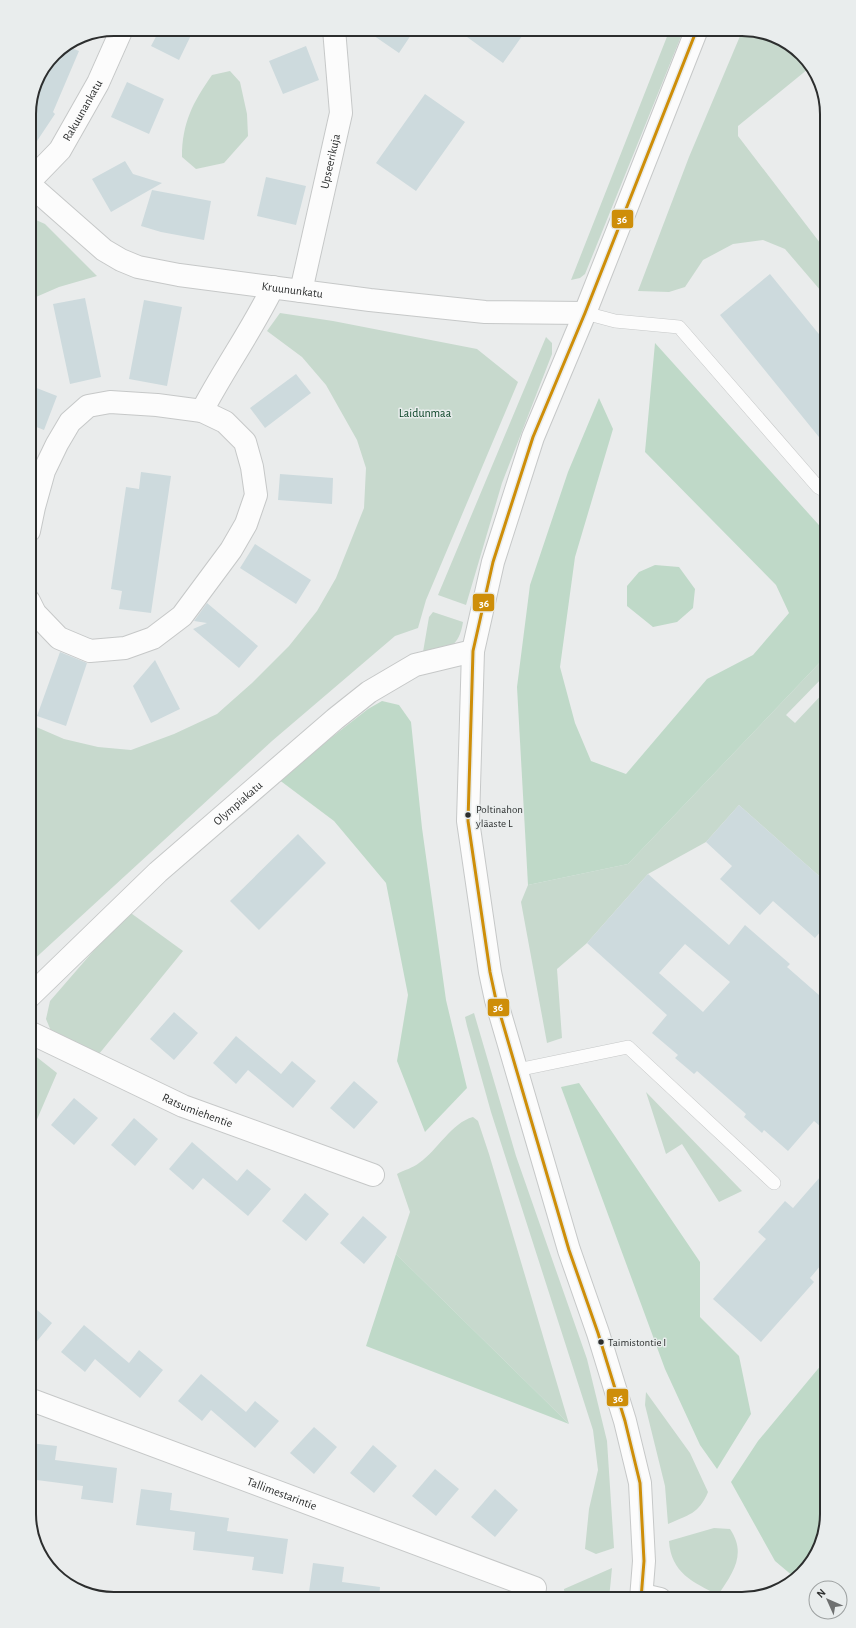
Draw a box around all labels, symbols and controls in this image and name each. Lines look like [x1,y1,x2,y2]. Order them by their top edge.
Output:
street label: Rakuunankatu [60,78,104,143]
street label: Upseerikuja [318,132,342,190]
line badge: 36 [611,209,634,229]
text: 36 [617,214,627,225]
street label: Kruununkatu [261,280,324,300]
park label: Laidunmaa [399,407,452,419]
line badge: 36 [472,593,495,612]
text: 36 [479,598,489,609]
street label: Olympiakatu [211,779,265,827]
place label: Poltinahon yläaste L [475,804,523,829]
marker: Poltinahon yläaste L [463,810,473,820]
line badge: 36 [487,998,510,1017]
text: 36 [493,1002,503,1013]
street label: Ratsumiehentie [160,1091,234,1130]
marker: Taimistontie I [596,1337,606,1347]
place label: Taimistontie I [608,1337,666,1348]
line badge: 36 [606,1388,629,1407]
text: 36 [613,1393,623,1404]
street label: Tallimestarintie [245,1475,319,1512]
north arrow [808,1580,848,1620]
text: N [815,1587,828,1600]

